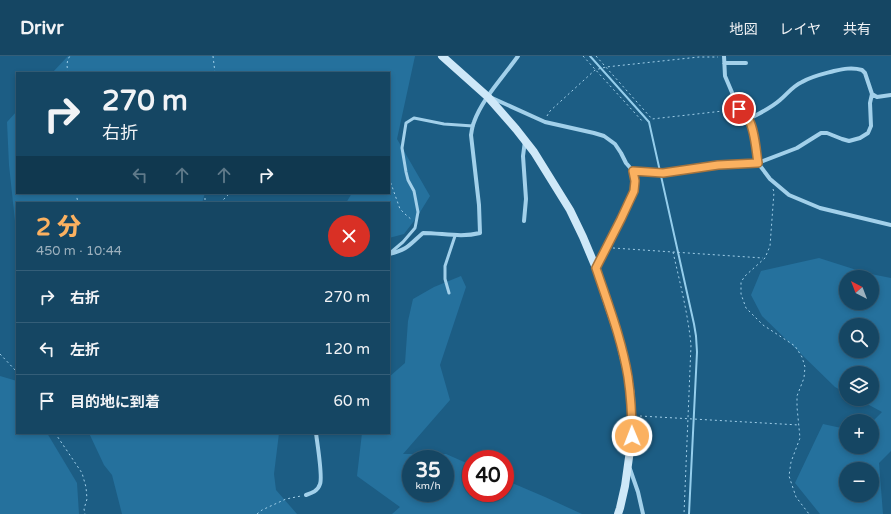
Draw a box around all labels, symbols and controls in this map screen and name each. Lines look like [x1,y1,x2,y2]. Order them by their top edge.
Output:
text: Drivr [20,17,63,39]
text: 地図 [729,21,757,38]
text: レイヤ [779,21,821,38]
text: 共有 [843,21,871,38]
text: 270 m [102,84,188,118]
icon: right [36,88,88,140]
pin [722,92,756,126]
icon: arrive [728,98,750,120]
text: 右折 [102,122,138,144]
icon: left [129,164,151,186]
icon: ahead [171,164,193,186]
icon: ahead [213,164,235,186]
icon: right [255,164,277,186]
text: 2 分 [36,213,81,242]
button: close [328,215,370,257]
text: 450 m · 10:44 [36,243,122,259]
north arrow [839,270,879,310]
map controls [839,270,879,502]
icon: right [36,286,58,308]
text: 270 m [324,288,370,306]
text: 右折 [70,289,100,307]
button: search [839,318,879,358]
icon: left [36,338,58,360]
text: 120 m [324,340,370,358]
text: 左折 [70,341,100,359]
button: layers [839,366,879,406]
icon: arrive [36,390,58,412]
text: 60 m [333,392,370,410]
text: 目的地に到着 [70,393,160,411]
button: + [839,414,879,454]
position arrow [611,415,653,457]
speed limit sign: 40 [462,450,514,502]
text: 35 [415,459,441,483]
button: − [839,462,879,502]
text: km/h [415,480,441,492]

